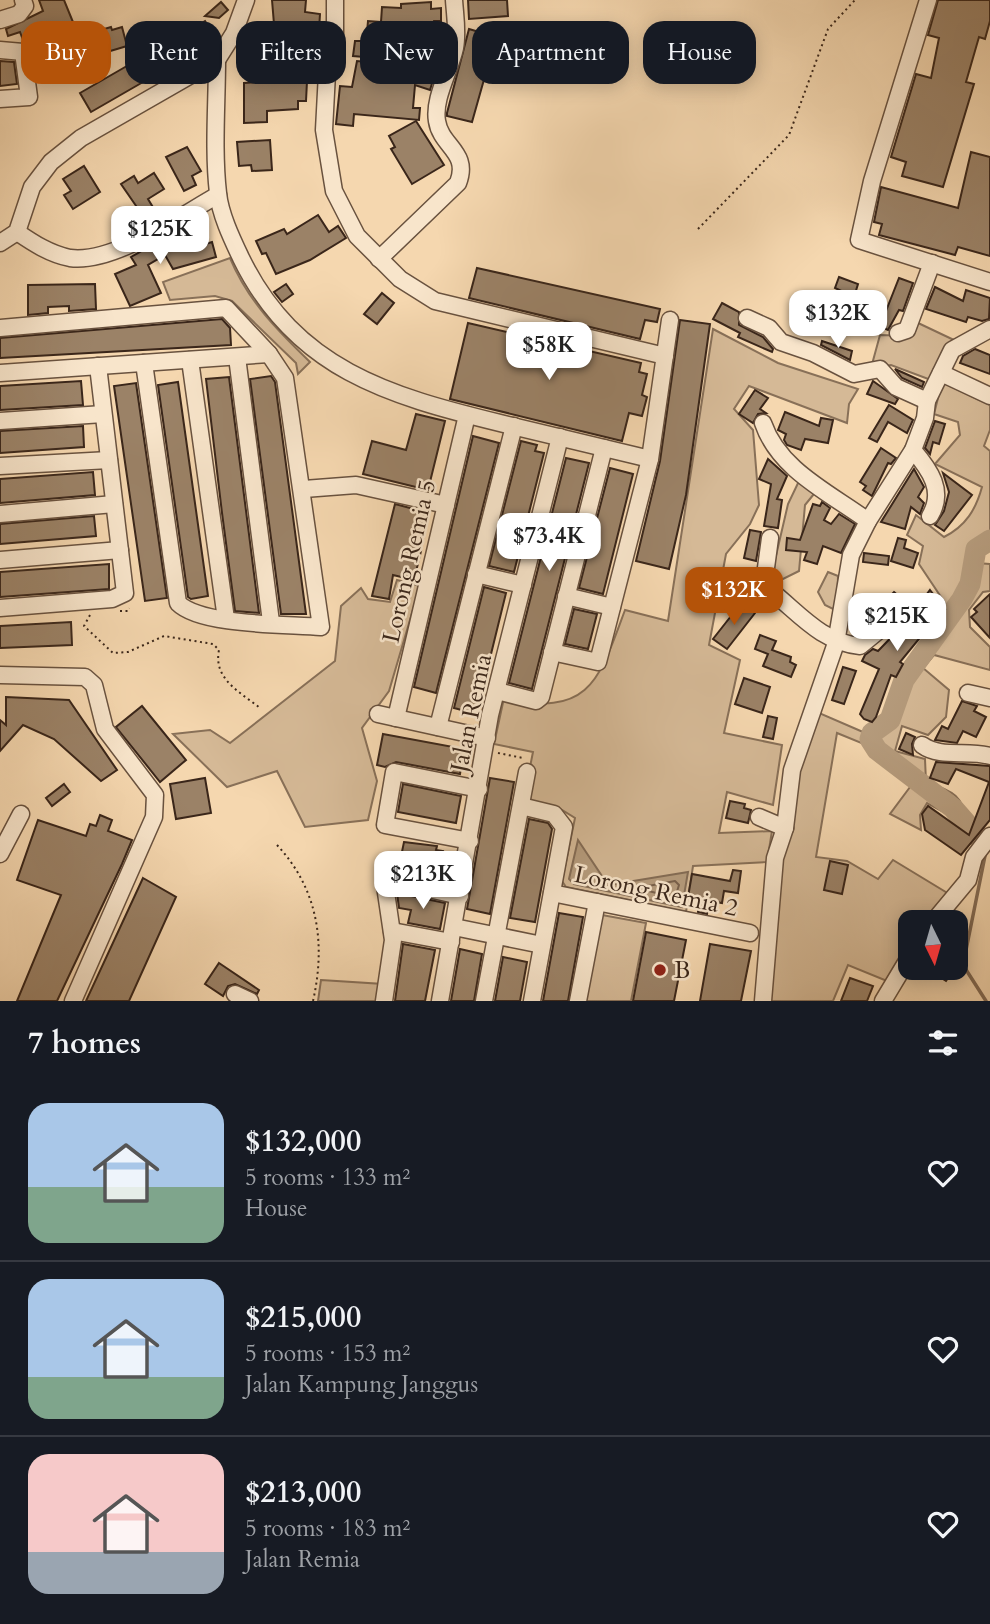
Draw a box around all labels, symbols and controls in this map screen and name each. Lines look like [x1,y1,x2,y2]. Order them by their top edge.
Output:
chip: Buy [21,21,111,84]
chip: Rent [125,21,222,84]
chip: Filters [236,21,346,84]
chip: New [360,21,458,84]
chip: Apartment [472,21,629,84]
chip: House [643,21,756,84]
pin: $125K [111,206,209,266]
text: $125K [127,213,193,244]
pin: $132K [789,290,887,350]
text: $132K [805,297,871,328]
pin: $58K [508,322,590,382]
text: $58K [522,329,576,360]
street label: Lorong Remia 5 [375,476,444,646]
pin: $73.4K [492,514,606,573]
text: $73.4K [513,520,585,551]
pin: $132K [685,568,783,627]
text: $132K [701,574,767,605]
pin: $215K [848,594,946,653]
text: $215K [864,600,930,631]
street label: Jalan Remia [442,650,500,778]
pin: $213K [374,852,472,911]
text: $213K [390,858,456,889]
street label: Lorong Remia 2 [571,858,741,925]
north arrow [898,910,968,980]
map controls [898,910,968,980]
place label: B [674,954,690,987]
marker: B [652,962,668,978]
text: 7 homes [28,1023,141,1064]
icon: filters [924,1024,962,1062]
text: $132,000 [245,1121,361,1162]
icon: home [84,1131,168,1215]
icon: heart [924,1154,962,1192]
text: 5 rooms · 133 m² [245,1162,410,1193]
text: House [245,1193,307,1224]
text: $215,000 [245,1297,361,1338]
icon: home [84,1307,168,1391]
icon: heart [924,1330,962,1368]
text: 5 rooms · 153 m² [245,1338,410,1369]
text: Jalan Kampung Janggus [245,1369,478,1400]
text: $213,000 [245,1472,361,1513]
icon: home [84,1482,168,1566]
icon: heart [924,1505,962,1543]
text: 5 rooms · 183 m² [245,1513,410,1544]
text: Jalan Remia [245,1544,360,1575]

